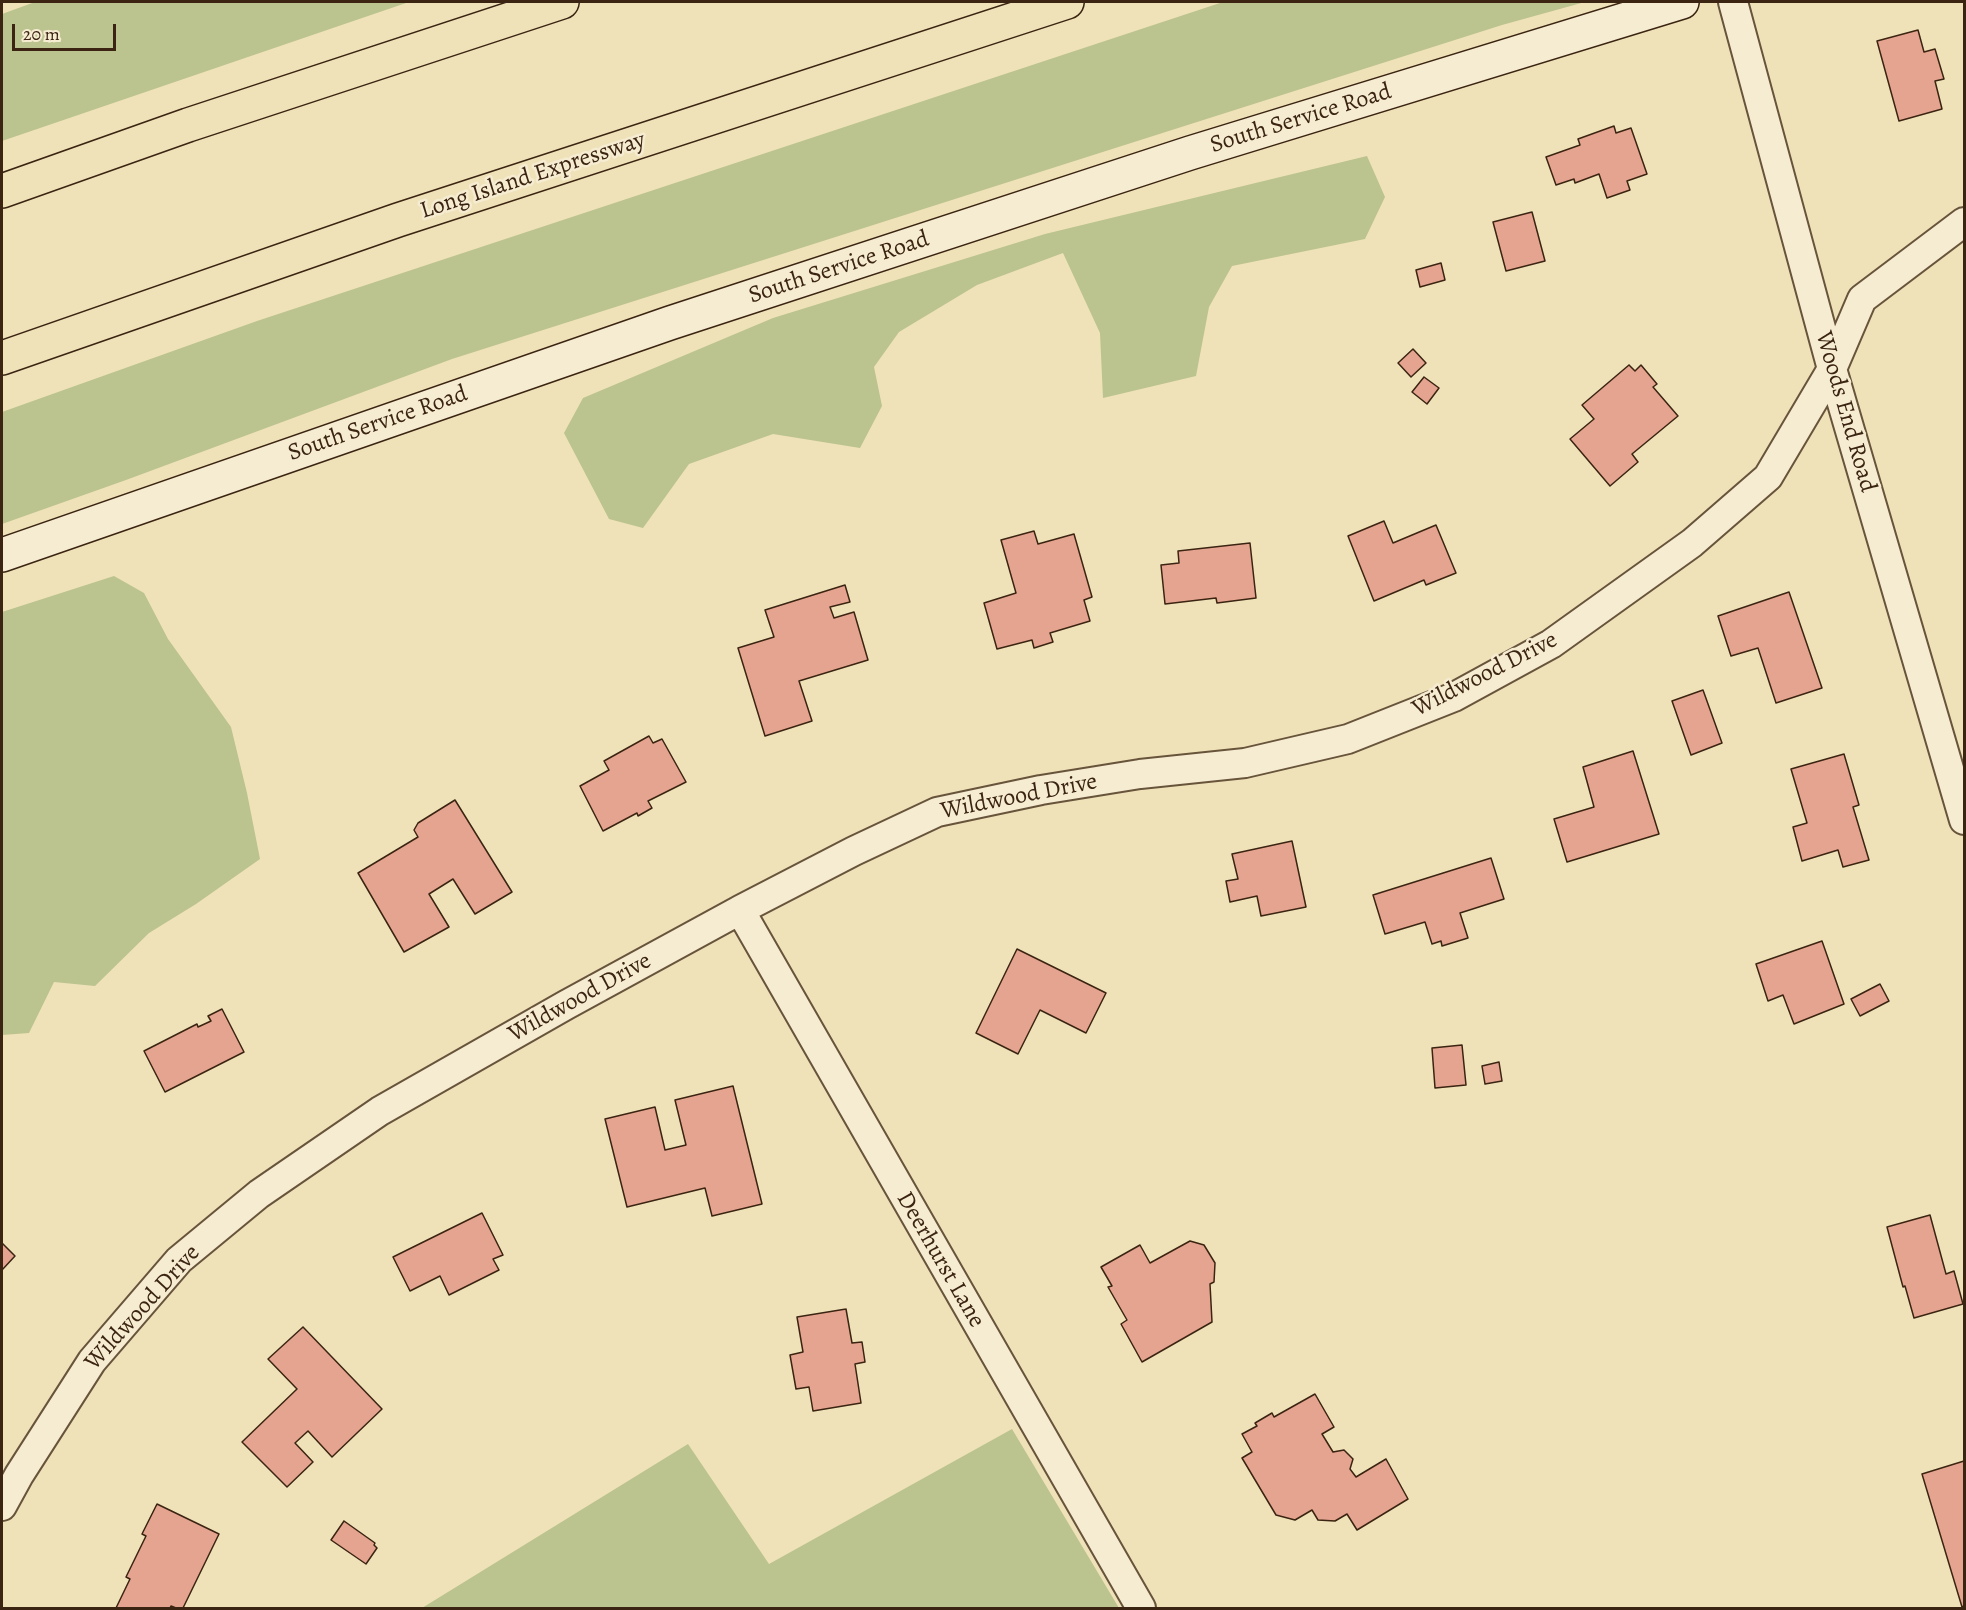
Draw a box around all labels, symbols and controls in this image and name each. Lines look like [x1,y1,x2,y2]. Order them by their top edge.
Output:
scale bar [15,12,118,50]
text: 20 m [23,22,60,46]
street label: South Service Road [1207,78,1395,160]
street label: Long Island Expressway [417,126,649,226]
street label: South Service Road [745,225,933,311]
street label: Woods End Road [1808,328,1882,496]
street label: South Service Road [284,380,472,468]
street label: Wildwood Drive [1408,626,1562,724]
street label: Wildwood Drive [938,768,1100,826]
street label: Wildwood Drive [504,947,656,1049]
street label: Deerhurst Lane [889,1187,991,1333]
street label: Wildwood Drive [79,1239,207,1377]

